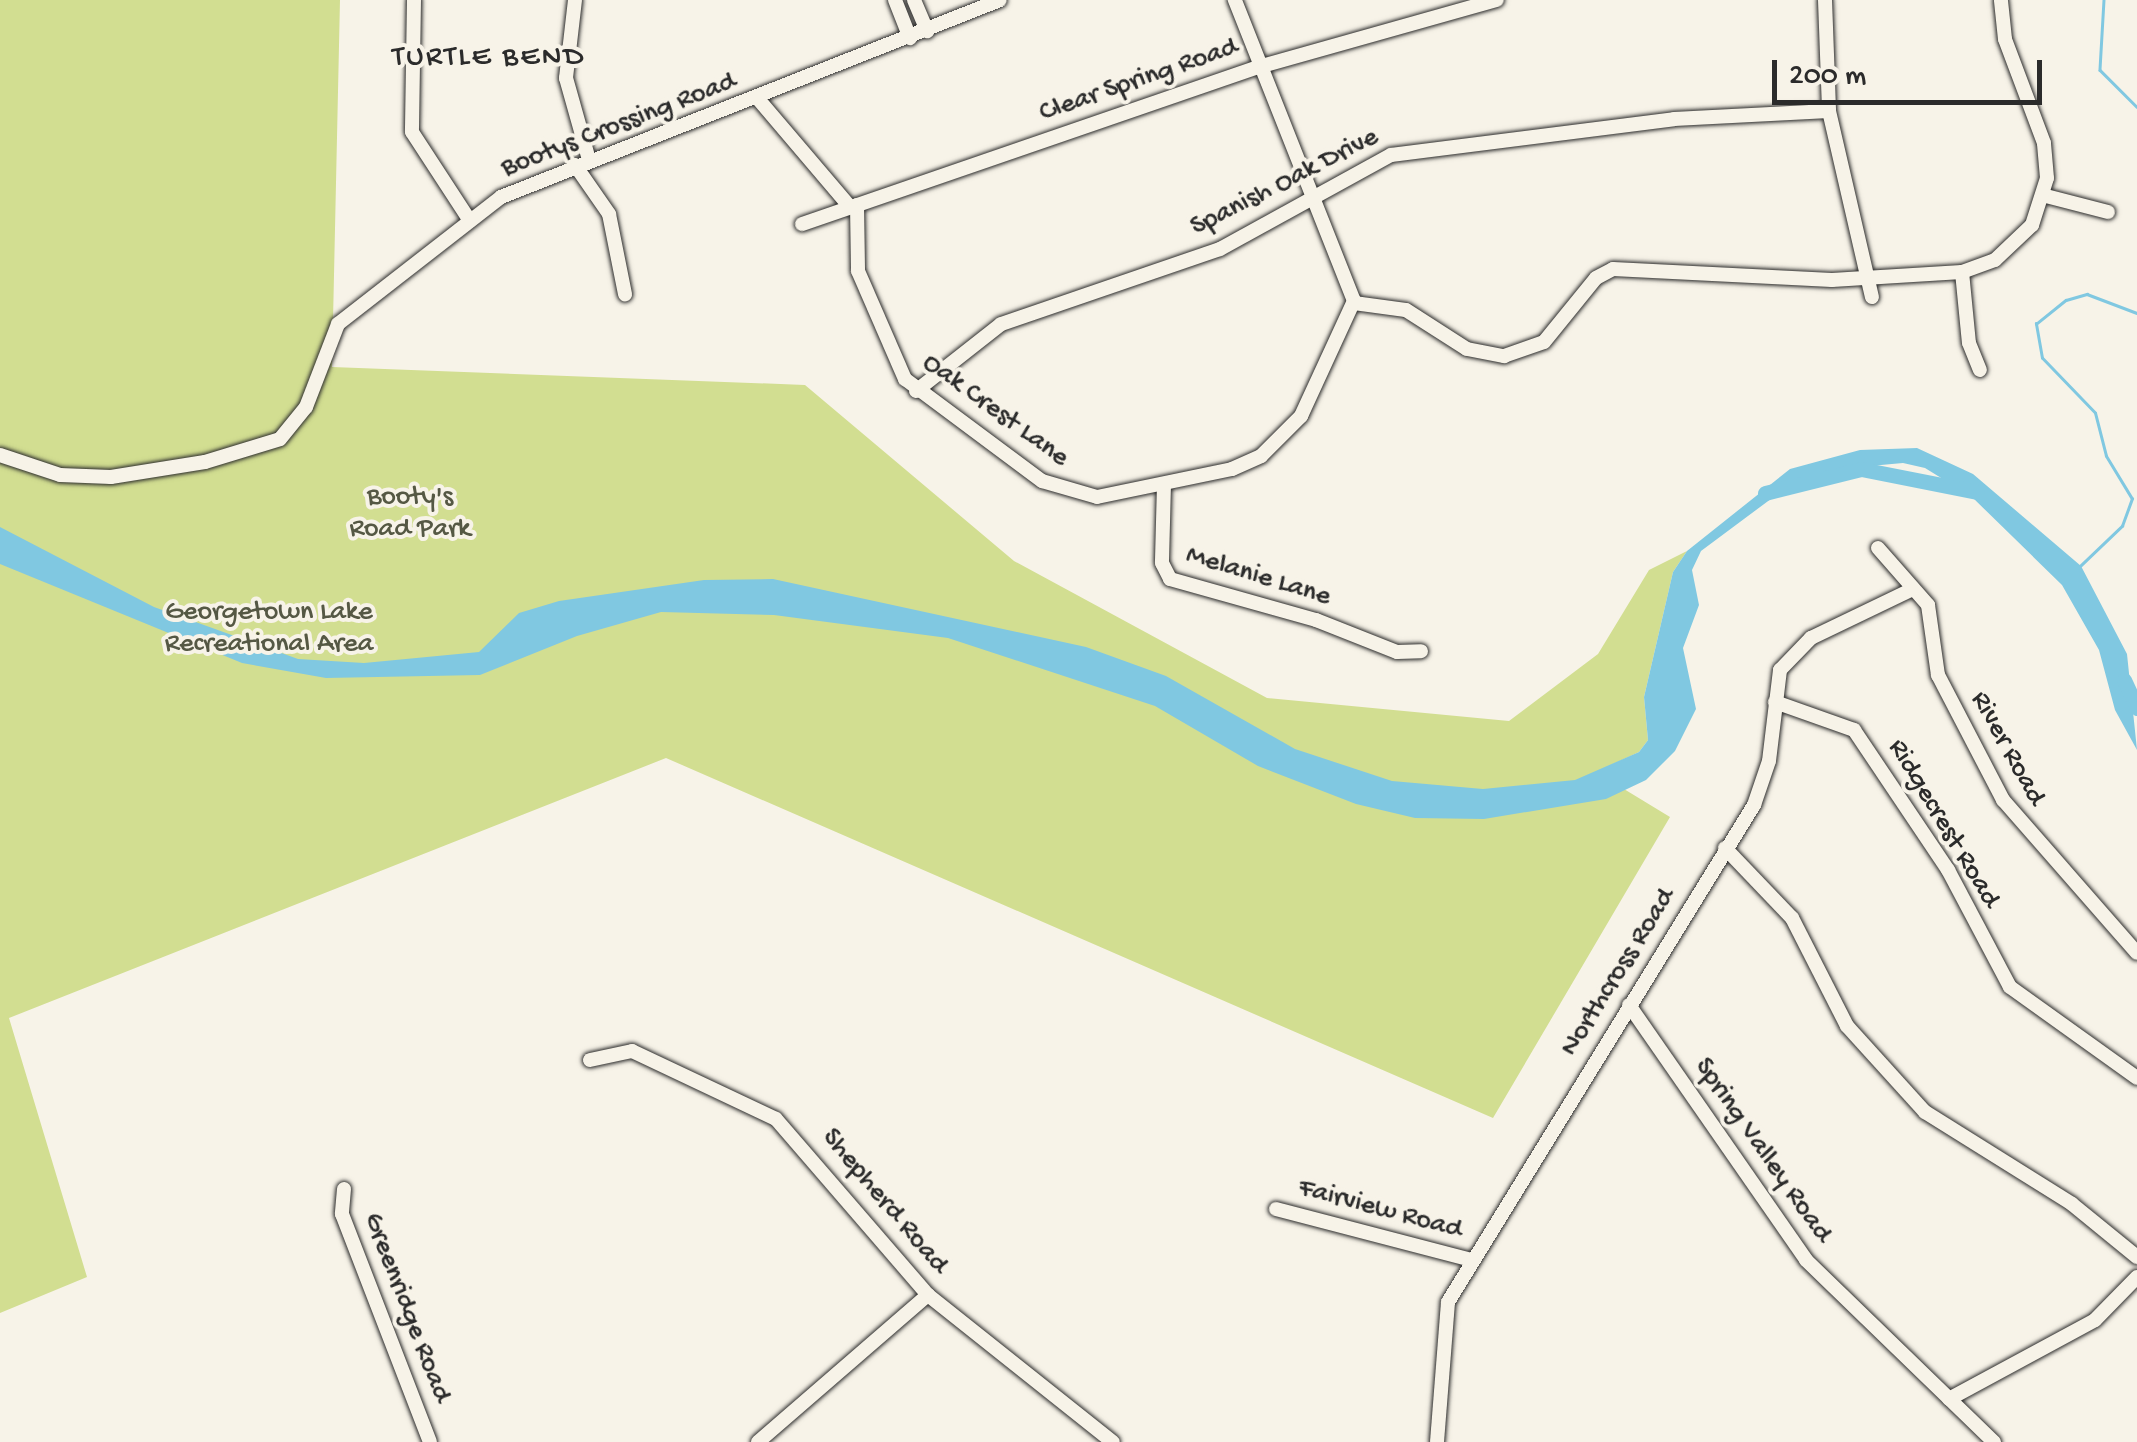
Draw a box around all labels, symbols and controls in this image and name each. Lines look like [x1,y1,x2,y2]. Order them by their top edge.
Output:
street label: Clear Spring Road [1035,31,1243,131]
scale bar [1777,40,2047,102]
district label: TURTLE BEND [392,41,586,77]
text: 200 m [1789,60,1866,95]
street label: Bootys Crossing Road [497,66,741,186]
street label: Spanish Oak Drive [1186,121,1384,245]
street label: Oak Crest Lane [915,347,1075,475]
park label: Booty's Road Park [349,481,471,547]
street label: Melanie Lane [1182,539,1334,615]
park label: Georgetown Lake Recreational Area [165,596,373,662]
street label: River Road [1962,686,2052,812]
street label: Ridgecrest Road [1879,734,2007,914]
street label: Northcross Road [1554,883,1684,1063]
street label: Spring Valley Road [1686,1052,1838,1250]
street label: Shepherd Road [813,1122,955,1282]
street label: Fairview Road [1294,1172,1466,1248]
street label: Greenridge Road [354,1208,458,1408]

